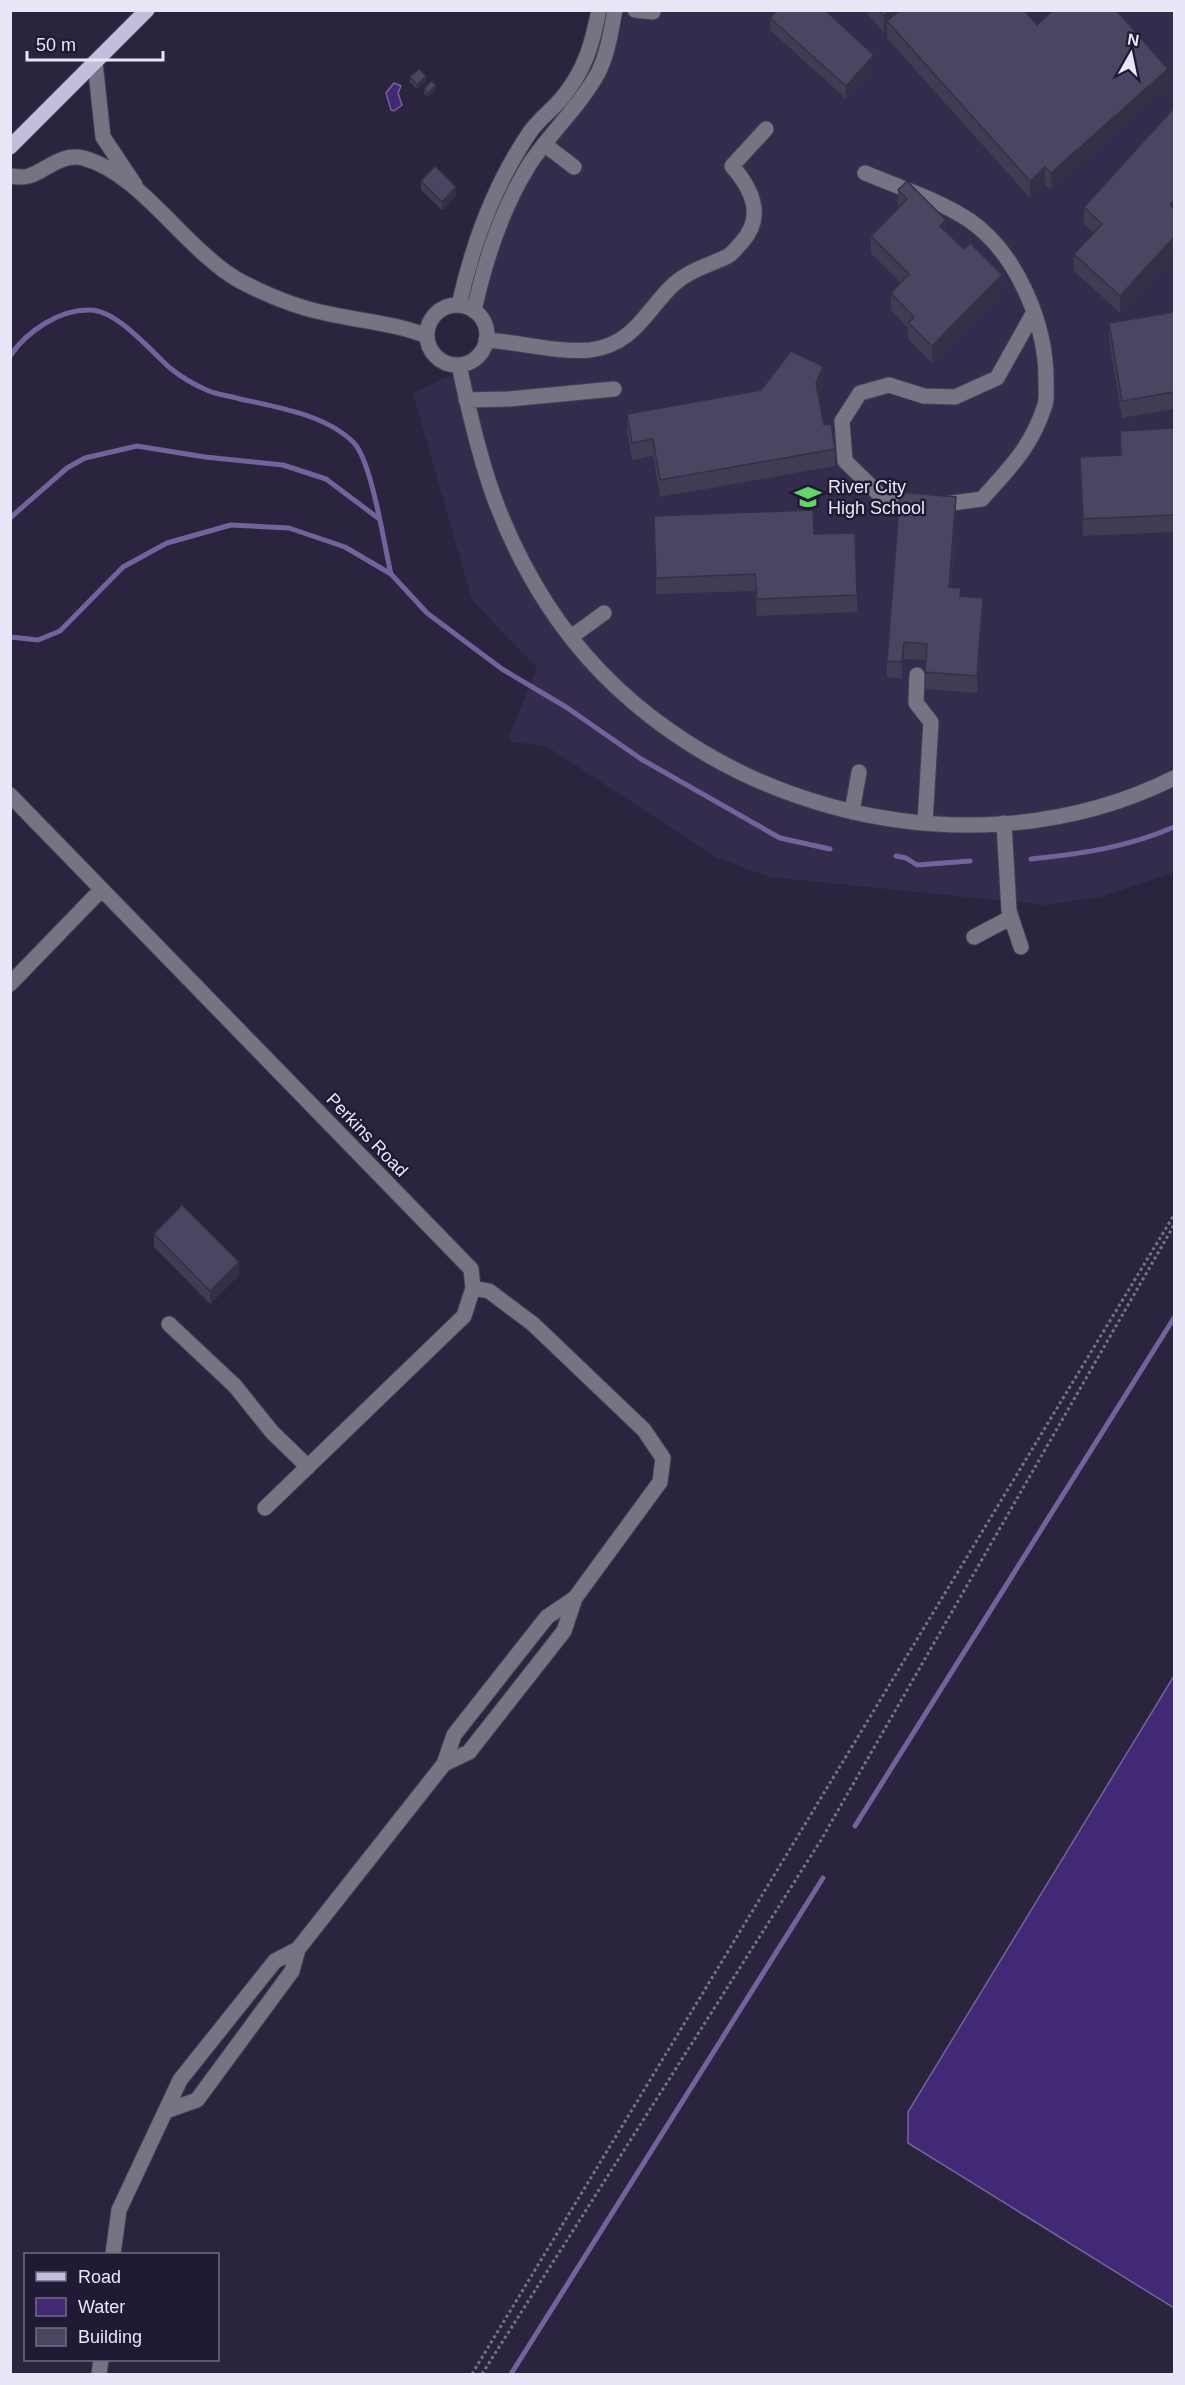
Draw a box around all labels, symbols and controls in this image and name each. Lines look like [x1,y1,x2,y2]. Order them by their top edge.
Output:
scale bar [27,24,164,62]
north arrow [1101,24,1161,84]
text: N [1126,30,1140,49]
text: 50 m [36,35,76,55]
place label: River City High School [828,477,925,518]
school or university icon: River City High School [793,482,823,512]
street label: Perkins Road [322,1089,412,1181]
legend [24,2253,219,2361]
text: Road [78,2267,121,2287]
text: Water [78,2297,125,2317]
text: Building [78,2327,142,2347]

